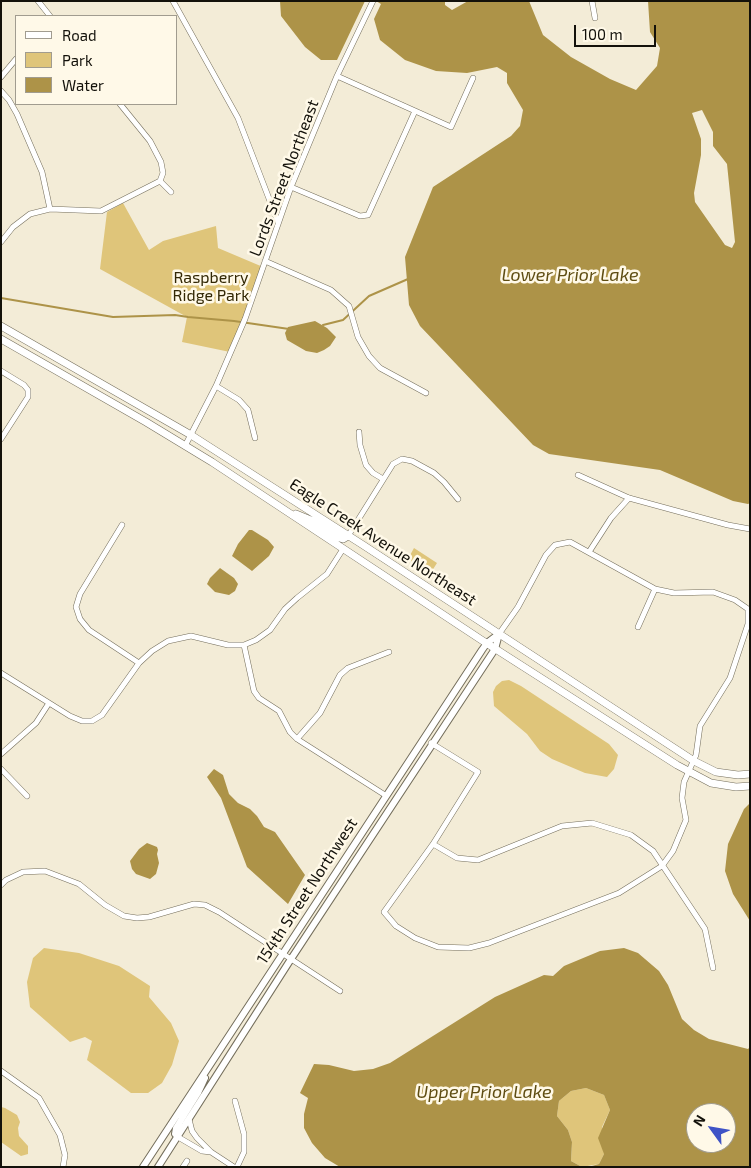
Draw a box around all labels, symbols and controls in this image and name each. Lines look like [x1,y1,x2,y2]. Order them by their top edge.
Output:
legend [15,15,178,105]
scale bar [576,15,658,47]
text: 100 m [582,25,623,43]
text: Road [62,26,97,44]
text: Park [62,51,93,69]
text: Water [62,76,104,94]
street label: Lords Street Northeast [245,97,323,259]
water label: Lower Prior Lake [501,264,639,286]
park label: Raspberry Ridge Park [173,268,249,306]
street label: Eagle Creek Avenue Northeast [286,474,480,610]
street label: 154th Street Northwest [253,815,361,967]
water label: Upper Prior Lake [416,1081,552,1103]
north arrow [686,1103,736,1153]
text: N [689,1112,709,1129]

